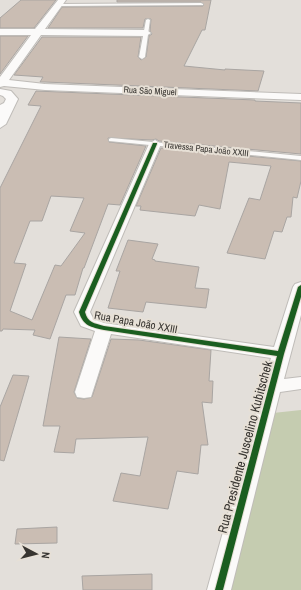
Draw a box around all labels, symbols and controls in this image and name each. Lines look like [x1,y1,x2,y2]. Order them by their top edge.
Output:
street label: Rua São Miguel [123,84,177,98]
street label: Travessa Papa João XXIII [163,139,249,159]
street label: Rua Papa João XXIII [93,308,179,336]
street label: Rua Presidente Juscelino Kubitschek [214,358,276,535]
north arrow [16,534,56,574]
text: N [39,551,53,559]

